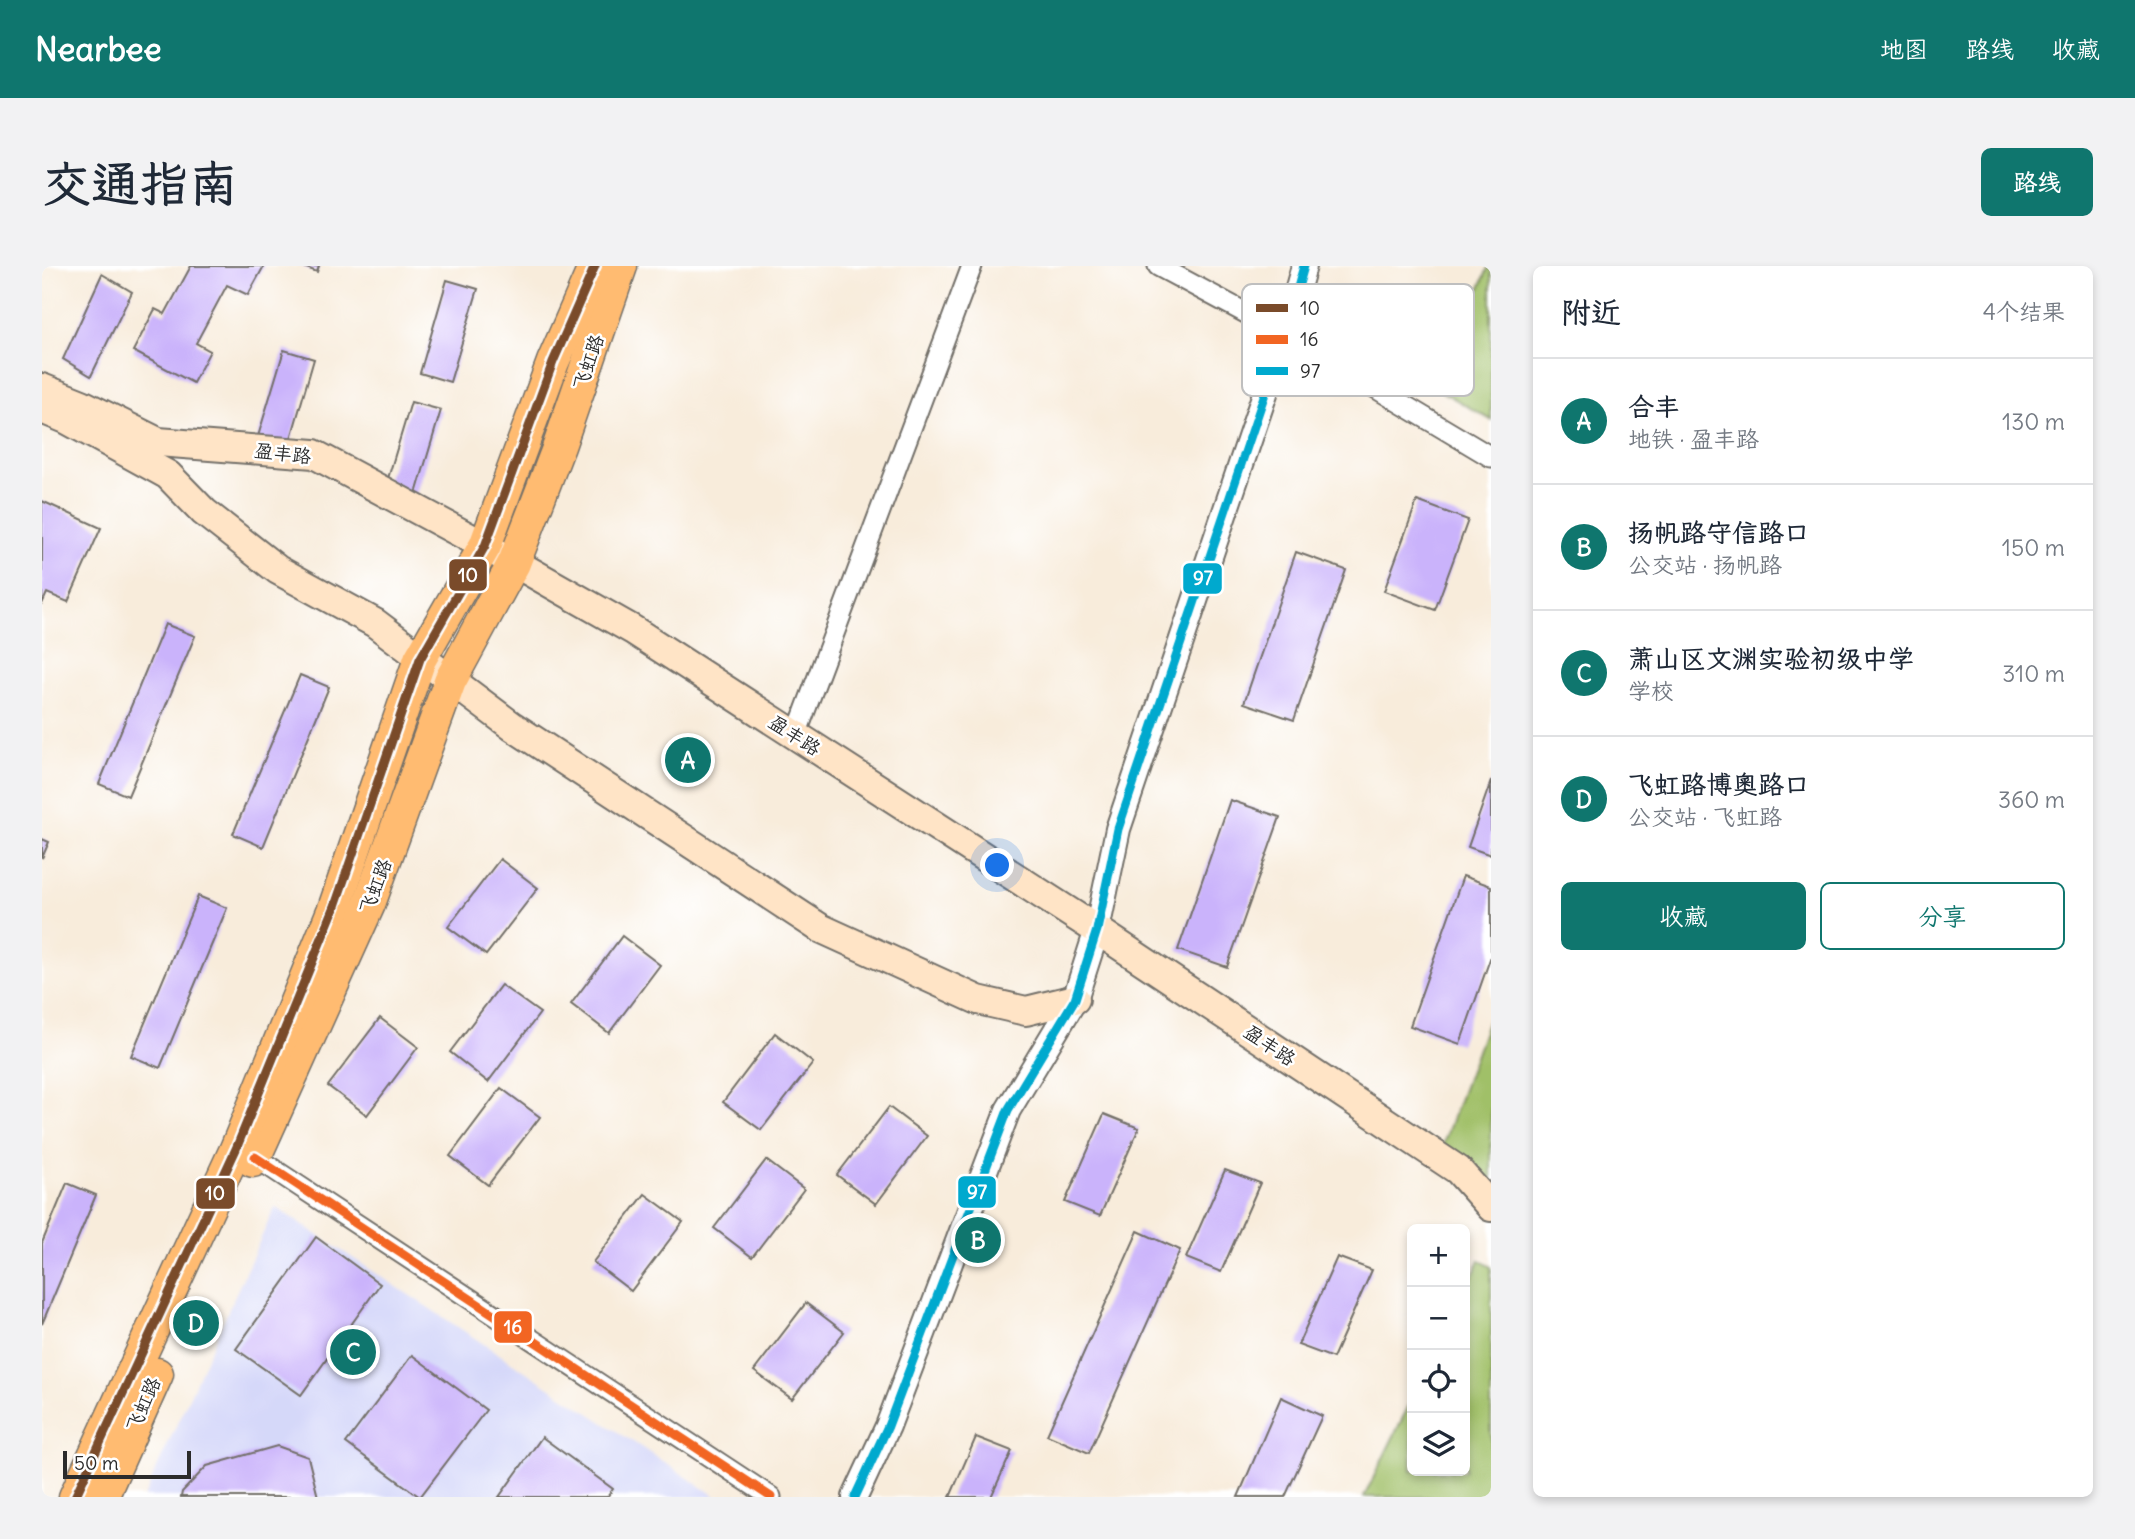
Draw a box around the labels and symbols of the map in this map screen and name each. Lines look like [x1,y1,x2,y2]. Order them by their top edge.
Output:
legend [1242,284,1474,396]
text: 10 [1300,296,1320,320]
text: 16 [1300,327,1319,351]
street label: 飞虹路 [567,331,609,393]
text: 97 [1300,359,1320,383]
street label: 盈丰路 [253,438,313,468]
line badge: 10 [448,558,488,592]
line badge: 97 [1182,562,1223,595]
text: 10 [458,563,478,587]
text: 97 [1193,566,1214,590]
street label: 盈丰路 [765,709,825,761]
pin: A [665,734,711,786]
your location [980,848,1014,882]
street label: 飞虹路 [354,855,396,917]
street label: 盈丰路 [1240,1019,1300,1071]
line badge: 97 [957,1175,997,1209]
line badge: 10 [195,1177,236,1210]
text: 97 [967,1180,988,1204]
text: 10 [205,1181,225,1205]
pin: B [955,1214,1001,1266]
pin: D [173,1297,219,1349]
line badge: 16 [493,1310,533,1344]
text: 16 [504,1315,522,1339]
pin: C [330,1326,376,1378]
street label: 飞虹路 [120,1373,166,1435]
scale bar [63,1448,191,1480]

